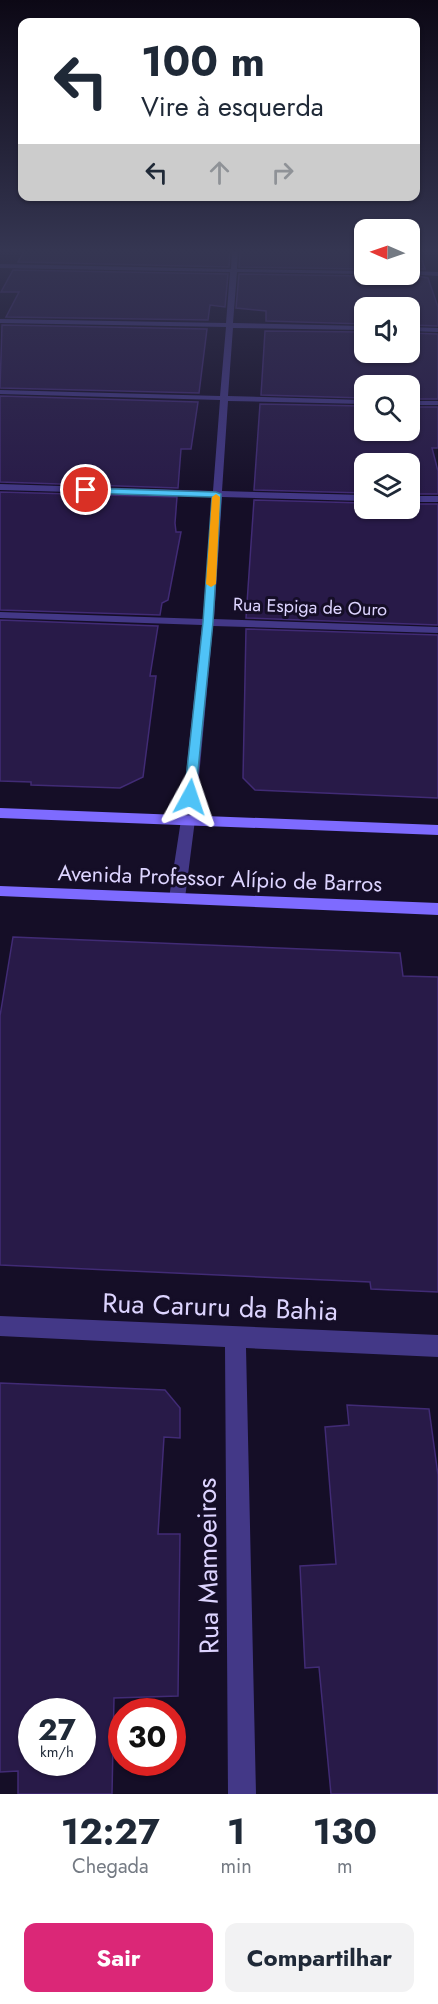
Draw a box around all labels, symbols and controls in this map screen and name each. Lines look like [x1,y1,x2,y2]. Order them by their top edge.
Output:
text: 100 m [141,31,265,92]
icon: left [42,42,120,120]
text: Vire à esquerda [141,87,324,126]
icon: left [140,156,173,189]
icon: ahead [203,156,236,189]
icon: right [266,156,299,189]
north arrow [354,219,420,285]
map controls [354,219,420,519]
button: sound [354,297,420,363]
button: search [354,375,420,441]
button: layers [354,453,420,519]
pin [60,464,111,515]
icon: arrive [69,473,102,506]
street label: Rua Espiga de Ouro [232,591,388,623]
position arrow [158,765,222,829]
street label: Avenida Professor Alípio de Barros [57,856,383,900]
street label: Rua Caruru da Bahia [102,1283,338,1330]
street label: Rua Mamoeiros [186,1477,229,1655]
speed limit sign: 30 [108,1698,186,1776]
text: 27 [38,1708,76,1751]
text: km/h [40,1741,74,1763]
text: 12:27 [61,1805,160,1857]
text: 1 [227,1805,245,1857]
text: 130 [313,1805,377,1857]
text: Chegada [72,1852,149,1881]
text: min [221,1852,252,1881]
text: m [337,1852,353,1881]
button: Sair [24,1923,213,1992]
button: Compartilhar [225,1923,414,1992]

